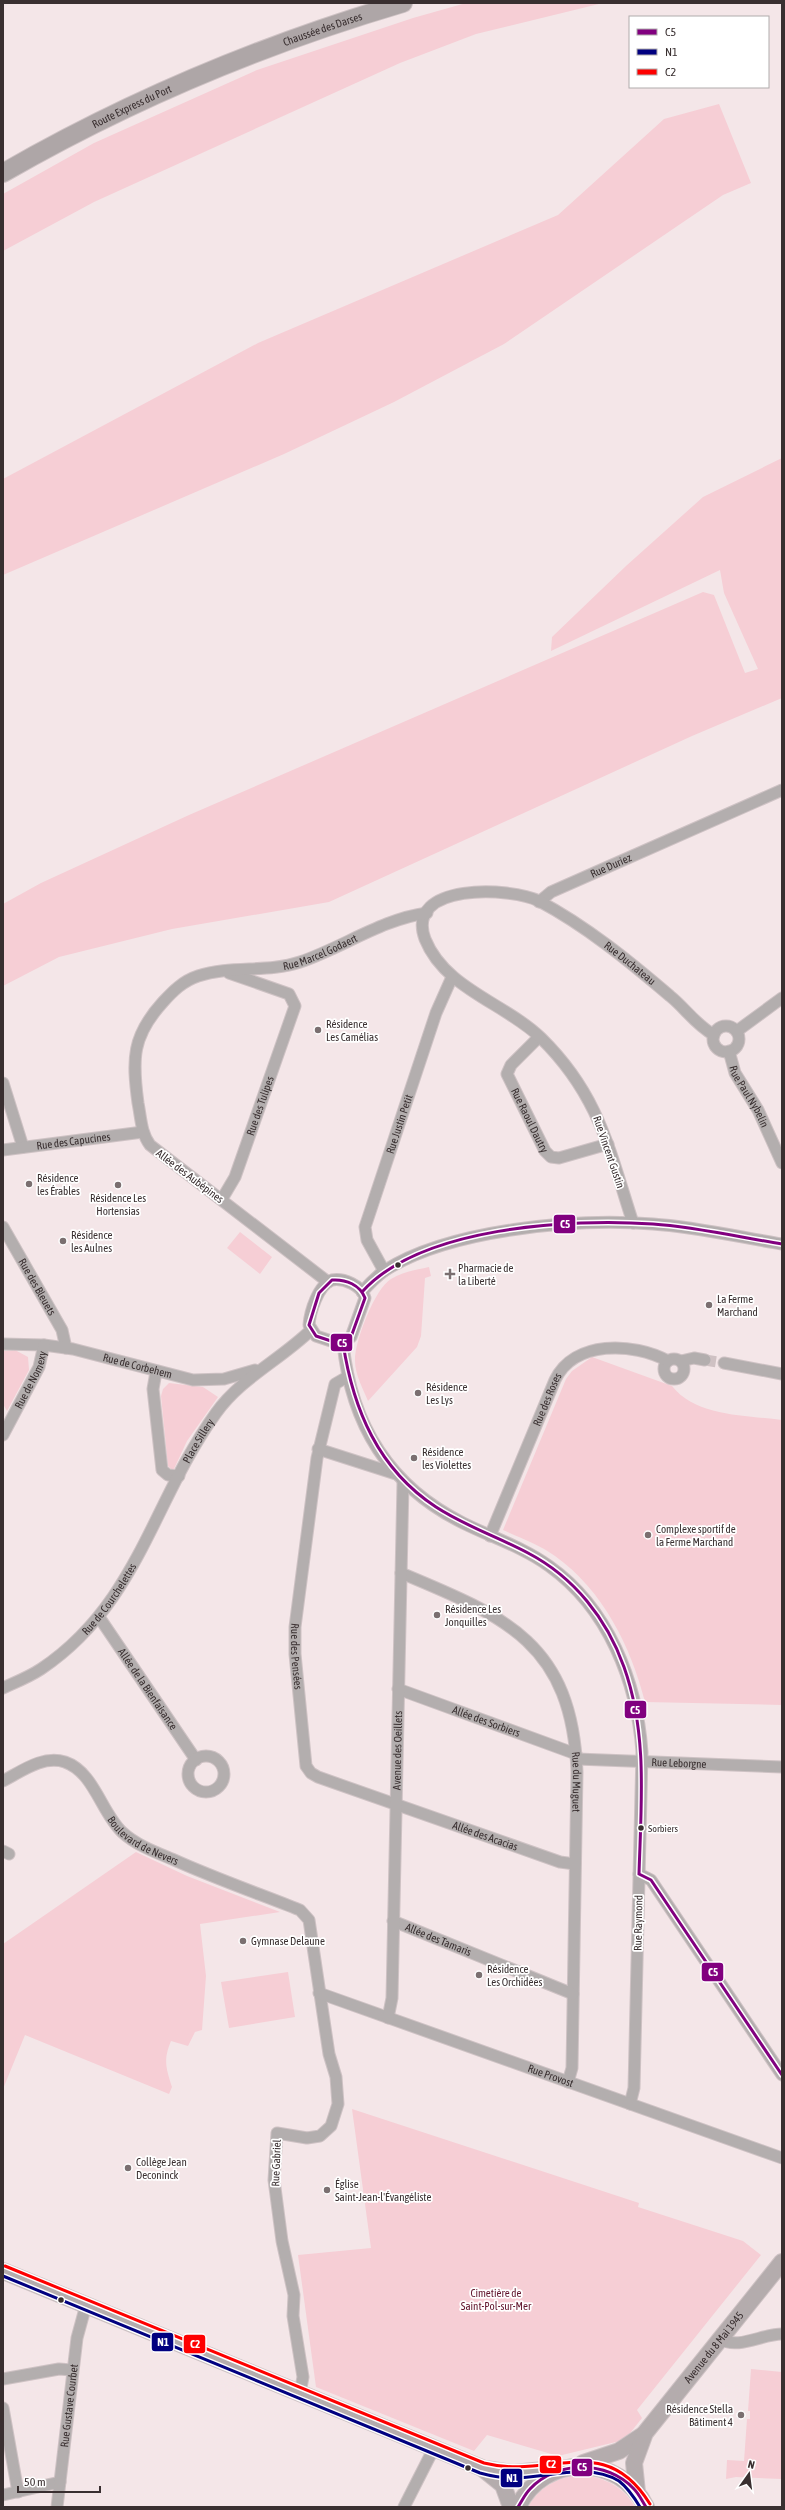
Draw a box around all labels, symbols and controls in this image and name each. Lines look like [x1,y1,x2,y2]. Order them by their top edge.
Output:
street label: Chaussée des Darses [281,10,364,48]
legend [629,16,769,88]
text: C5 [665,25,676,39]
text: N1 [665,45,678,59]
text: C2 [665,65,676,79]
street label: Route Express du Port [90,83,173,130]
street label: Rue Duriez [588,851,633,880]
street label: Rue Marcel Godaert [282,932,359,972]
street label: Rue Duchateau [602,939,658,987]
place label: Résidence Les Camélias [326,1018,378,1043]
marker: Résidence Les Camélias [313,1025,323,1035]
street label: Rue Paul Nybelin [727,1064,771,1129]
street label: Rue des Tulipes [244,1074,276,1137]
street label: Rue Raoul Dautry [509,1086,551,1155]
street label: Rue Justin Petit [384,1093,415,1155]
street label: Rue Vincent Gustin [591,1114,627,1190]
street label: Rue des Capucines [36,1130,111,1152]
street label: Allée des Aubépines [154,1147,226,1205]
place label: Résidence les Érables [37,1172,80,1197]
marker: Résidence les Érables [24,1179,34,1189]
marker: Résidence Les Hortensias [113,1180,123,1190]
place label: Résidence Les Hortensias [90,1192,146,1217]
line badge: C5 [553,1214,576,1234]
text: C5 [560,1218,570,1230]
place label: Résidence les Aulnes [71,1229,113,1254]
marker: Résidence les Aulnes [58,1236,68,1246]
street label: Rue des Bleuets [16,1256,58,1317]
unlabelled marker [393,1260,403,1270]
place label: Pharmacie de la Liberté [458,1262,513,1287]
marker: Pharmacie de la Liberté [445,1269,455,1279]
place label: La Ferme Marchand [717,1293,758,1318]
marker: La Ferme Marchand [704,1300,714,1310]
line badge: C5 [330,1333,353,1352]
text: C5 [337,1337,347,1349]
street label: Rue de Nomexy [12,1349,49,1411]
street label: Rue de Corbehem [102,1351,174,1380]
street label: Rue des Roses [531,1370,564,1428]
place label: Résidence Les Lys [426,1381,468,1406]
marker: Résidence Les Lys [413,1388,423,1398]
street label: Place Sillery [180,1416,216,1465]
place label: Résidence les Violettes [422,1446,471,1471]
marker: Résidence les Violettes [409,1453,419,1463]
place label: Complexe sportif de la Ferme Marchand [656,1523,736,1548]
marker: Complexe sportif de la Ferme Marchand [643,1530,653,1540]
street label: Rue de Courchelettes [79,1561,138,1637]
place label: Résidence Les Jonquilles [445,1603,501,1628]
marker: Résidence Les Jonquilles [432,1610,442,1620]
street label: Rue des Pensées [289,1623,304,1690]
street label: Allée de la Bienfaisance [116,1646,180,1732]
line badge: C5 [624,1700,647,1719]
street label: Allée des Sorbiers [451,1703,522,1739]
text: C5 [630,1704,640,1716]
street label: Avenue des Oeillets [390,1711,404,1790]
street label: Rue du Muguet [570,1751,583,1812]
street label: Rue Leborgne [651,1756,707,1770]
street label: Boulevard de Nevers [105,1814,181,1867]
street label: Allée des Acacias [451,1819,520,1853]
marker: Sorbiers [636,1823,646,1833]
place label: Sorbiers [648,1823,678,1834]
street label: Rue Raymond [632,1895,644,1951]
street label: Allée des Tamaris [404,1921,473,1958]
place label: Gymnase Delaune [251,1935,325,1947]
marker: Gymnase Delaune [238,1936,248,1946]
line badge: C5 [701,1962,724,1982]
place label: Résidence Les Orchidées [487,1963,542,1988]
text: C5 [708,1966,718,1978]
marker: Résidence Les Orchidées [474,1970,484,1980]
street label: Rue Provost [526,2062,575,2089]
street label: Rue Gabriel [269,2139,283,2187]
place label: Collège Jean Deconinck [136,2156,187,2181]
marker: Collège Jean Deconinck [123,2163,133,2173]
place label: Église Saint-Jean-l'Évangéliste [335,2178,431,2203]
marker: Église Saint-Jean-l'Évangéliste [322,2185,332,2195]
park label: Cimetière de Saint-Pol-sur-Mer [461,2287,532,2312]
unlabelled marker [56,2295,66,2305]
street label: Avenue du 8 Mai 1945 [682,2309,746,2385]
line badge: N1 [151,2332,174,2352]
line badge: C2 [183,2334,206,2354]
text: N1 [157,2336,169,2348]
text: C2 [190,2338,200,2350]
street label: Rue Gustave Courbet [58,2363,80,2448]
place label: Résidence Stella Bâtiment 4 [666,2403,733,2428]
marker: Résidence Stella Bâtiment 4 [736,2410,746,2420]
north arrow [729,2454,769,2494]
line badge: C2 [539,2455,562,2474]
text: C2 [546,2458,556,2470]
line badge: C5 [571,2458,593,2477]
text: N [747,2458,756,2471]
text: C5 [577,2461,587,2473]
unlabelled marker [463,2463,473,2473]
scale bar [18,2468,100,2494]
line badge: N1 [500,2468,523,2488]
text: N1 [506,2472,518,2484]
text: 50 m [24,2475,46,2489]

